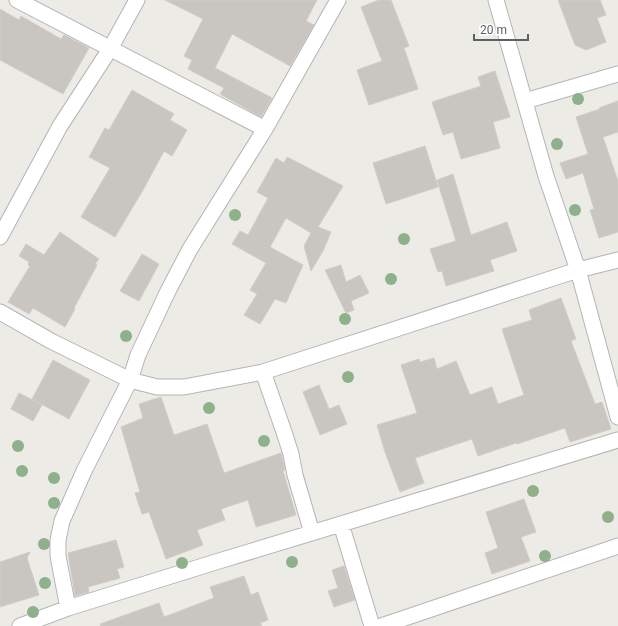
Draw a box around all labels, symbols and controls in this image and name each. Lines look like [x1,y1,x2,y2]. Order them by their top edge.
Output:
scale bar [474,16,528,42]
text: 20 m [480,23,507,37]

